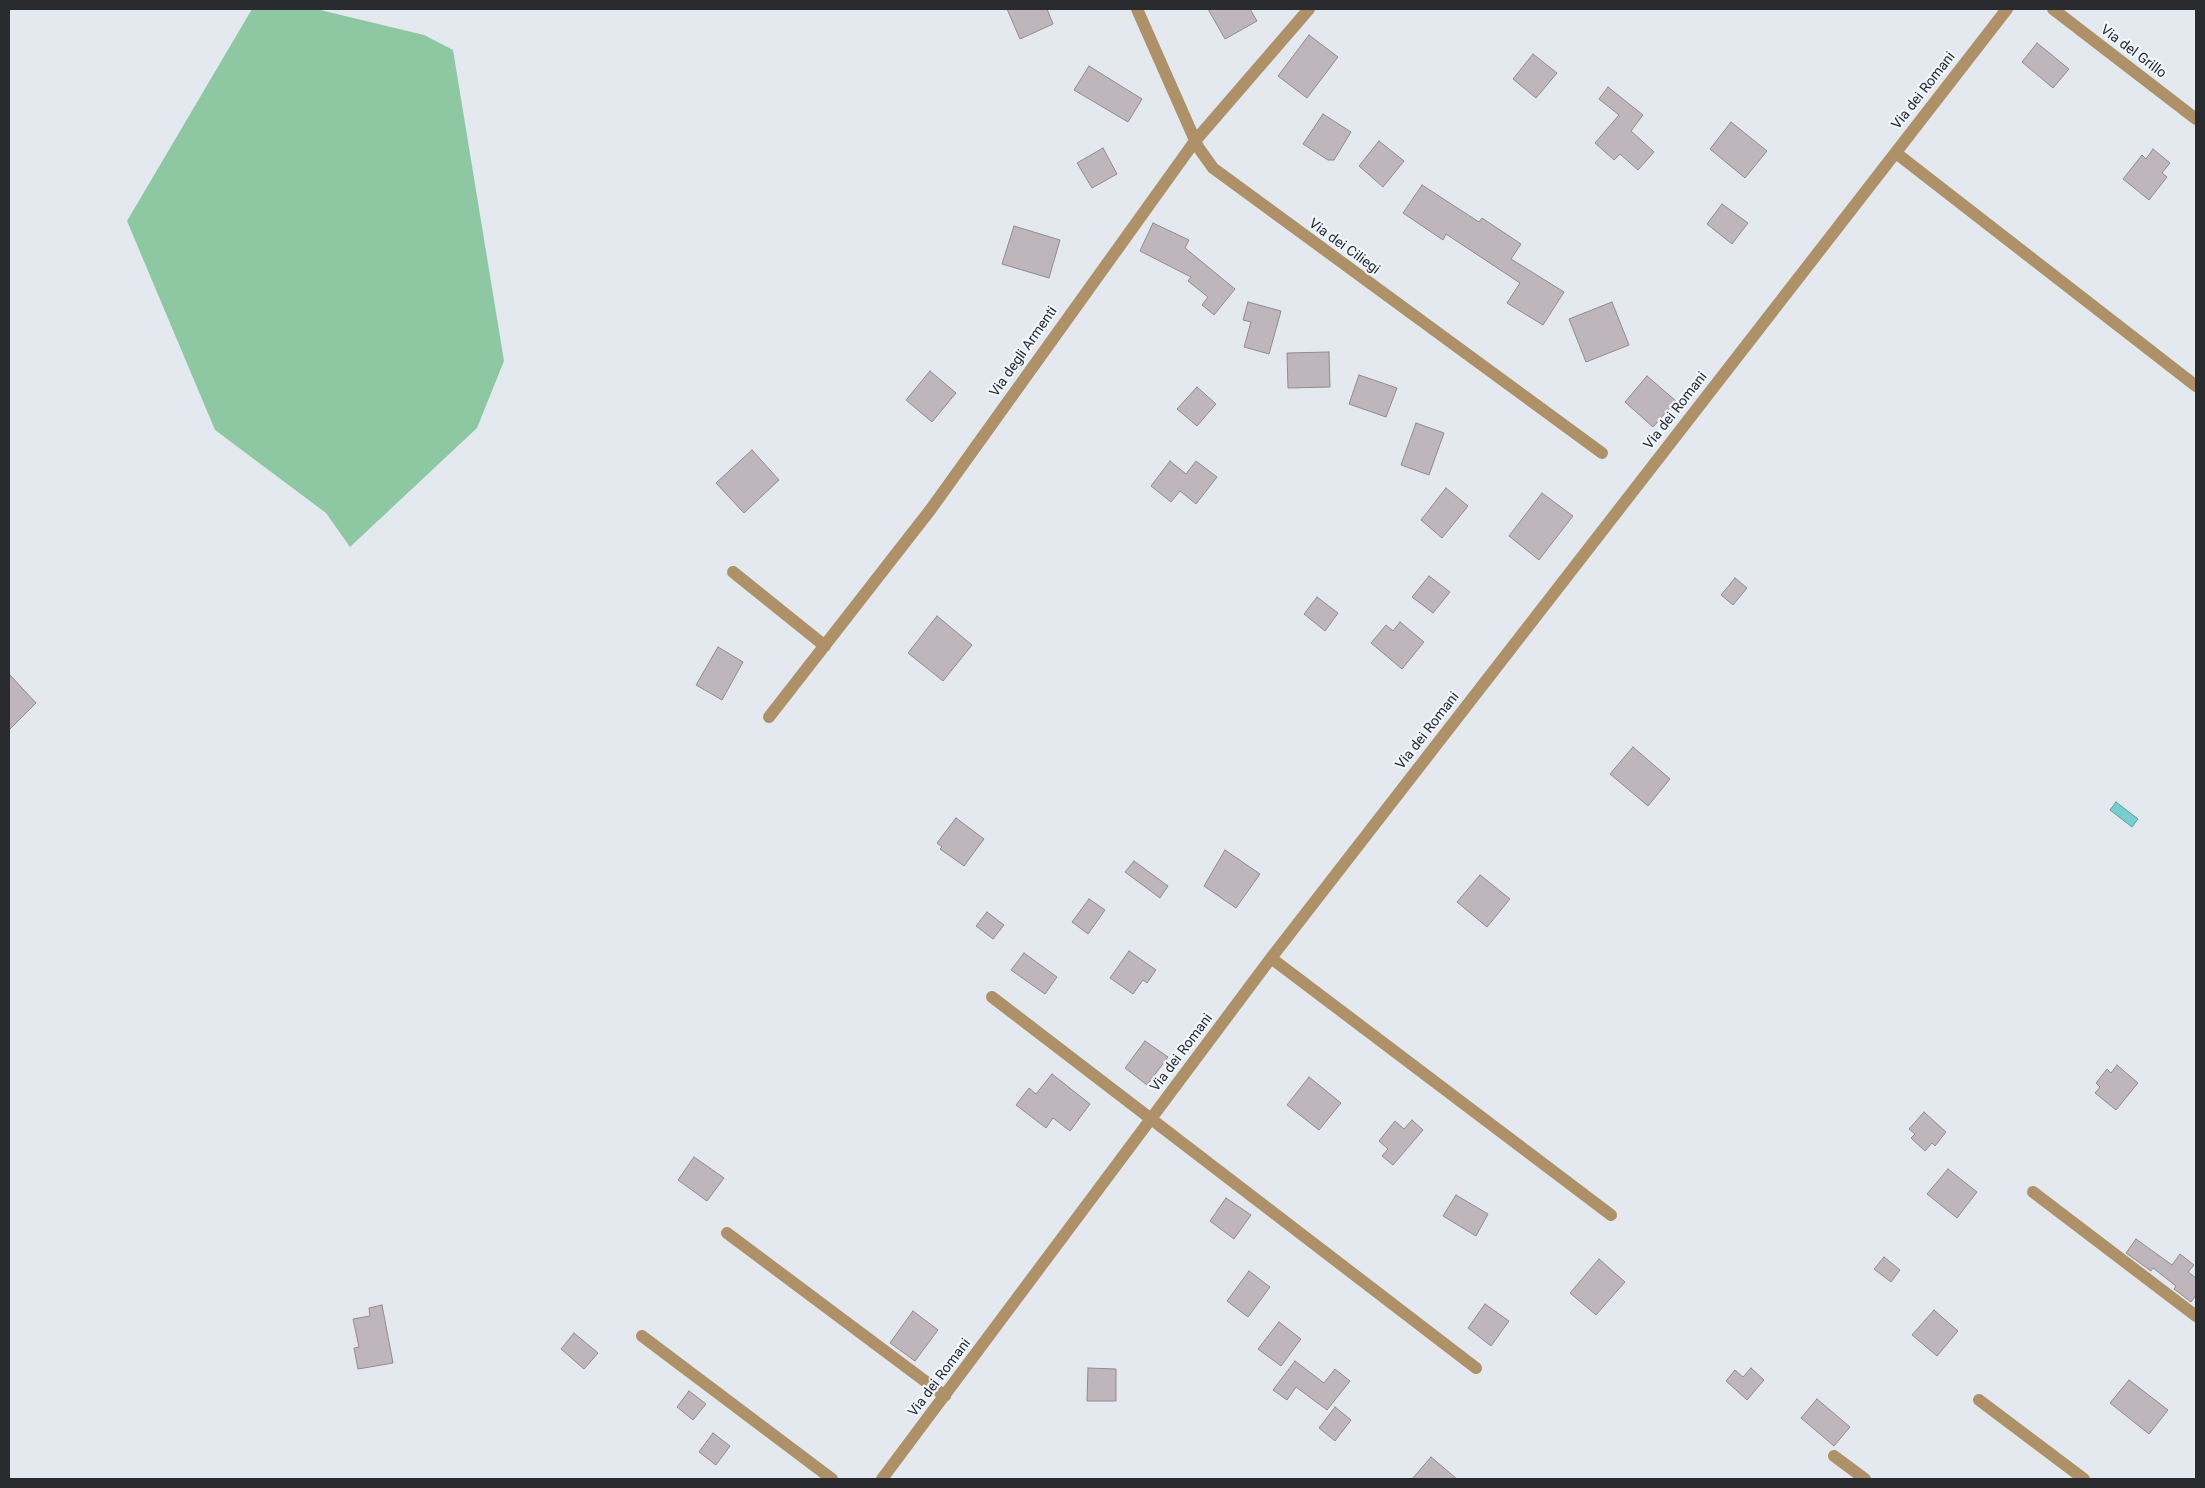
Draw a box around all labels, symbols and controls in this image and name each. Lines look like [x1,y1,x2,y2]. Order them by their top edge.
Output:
street label: Via del Grillo [2097,22,2169,82]
street label: Via dei Romani [1889,49,1959,133]
street label: Via dei Ciliegi [1305,216,1383,278]
street label: Via degli Armenti [987,304,1061,400]
street label: Via dei Romani [1641,369,1711,453]
street label: Via dei Romani [1393,689,1463,773]
street label: Via dei Romani [1147,1011,1217,1095]
street label: Via dei Romani [905,1336,975,1420]

